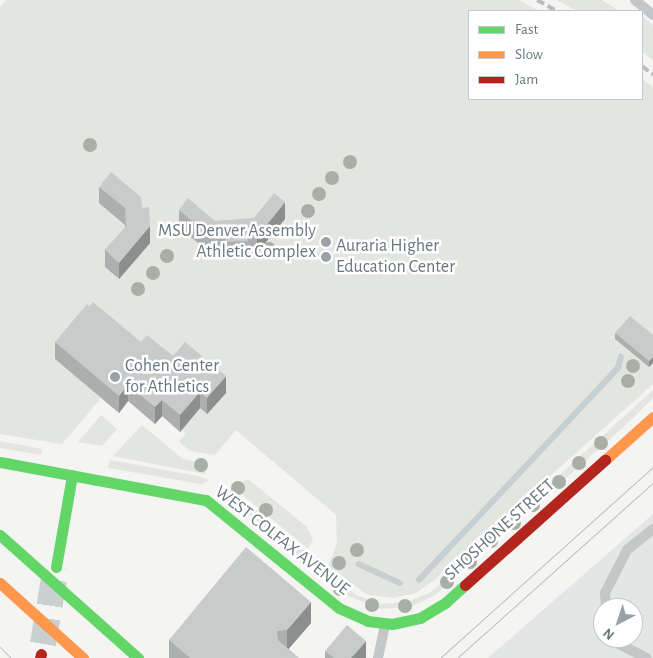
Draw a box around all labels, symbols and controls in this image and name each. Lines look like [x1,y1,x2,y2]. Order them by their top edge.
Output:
legend [468,10,643,100]
text: Fast [515,22,538,37]
text: Slow [515,47,543,62]
text: Jam [515,72,538,87]
place label: MSU Denver Assembly Athletic Complex [158,221,316,264]
marker: MSU Denver Assembly Athletic Complex [320,236,332,248]
place label: Auraria Higher Education Center [336,236,455,278]
marker: Auraria Higher Education Center [320,251,332,263]
place label: Cohen Center for Athletics [125,356,219,398]
marker: Cohen Center for Athletics [109,371,121,383]
street label: SHOSHONE STREET [440,475,560,585]
street label: WEST COLFAX AVENUE [210,482,354,600]
north arrow [593,598,643,648]
text: N [601,625,617,642]

